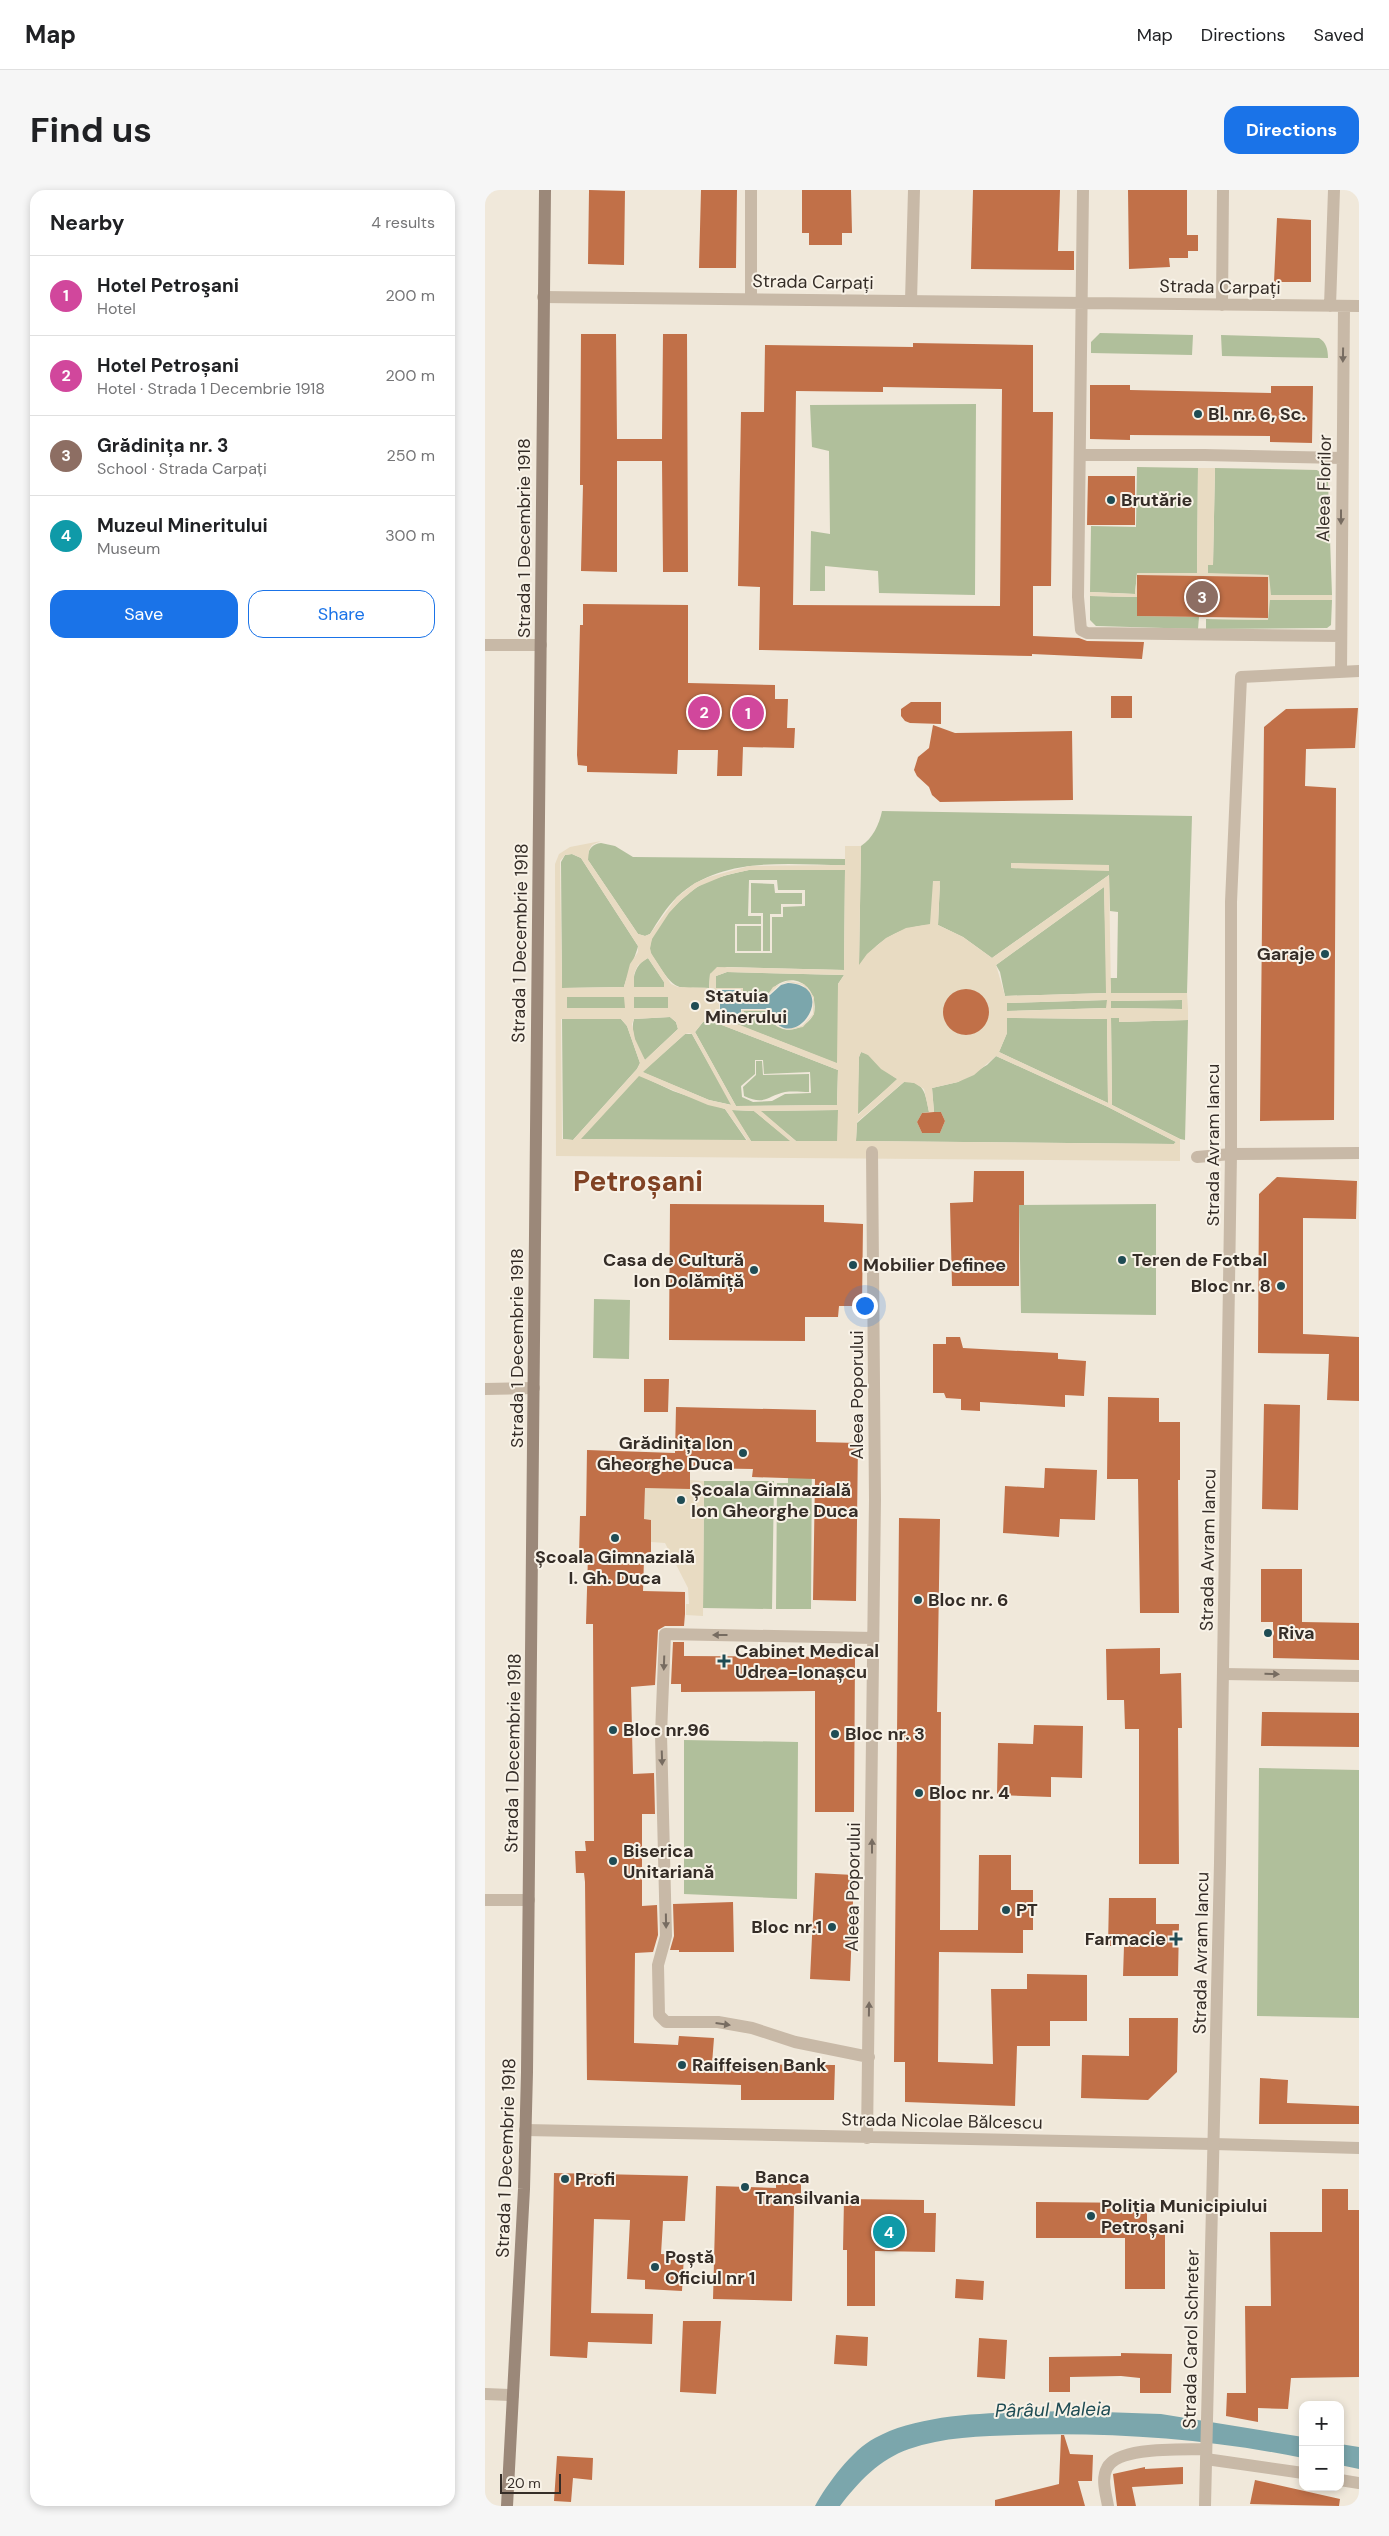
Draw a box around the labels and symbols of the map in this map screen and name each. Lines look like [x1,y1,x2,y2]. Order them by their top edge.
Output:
street label: Strada Carpați [752,269,874,295]
street label: Strada Carpați [1159,274,1281,300]
one-way arrow [1339,347,1347,363]
place label: Bl. nr. 6, Sc. [1208,402,1306,426]
marker: Bl. nr. 6, Sc. [1192,408,1204,420]
street label: Aleea Florilor [1311,434,1337,542]
street label: Strada 1 Decembrie 1918 [512,438,536,638]
place label: Brutărie [1121,488,1193,512]
marker: Brutărie [1105,494,1117,506]
one-way arrow [1337,510,1345,526]
pin: 3 [1186,578,1218,616]
pin: 2 [688,693,720,731]
pin: 1 [732,694,764,732]
street label: Strada 1 Decembrie 1918 [506,843,534,1043]
place label: Garaje [1257,942,1315,966]
marker: Garaje [1319,948,1331,960]
place label: Statuia Minerului [705,984,787,1029]
marker: Statuia Minerului [689,1000,701,1012]
street label: Strada Avram Iancu [1201,1064,1225,1226]
district label: Petroșani [573,1163,703,1200]
street label: Strada 1 Decembrie 1918 [505,1248,529,1448]
place label: Casa de Cultură Ion Dolămiță [603,1248,744,1293]
place label: Teren de Fotbal [1132,1248,1267,1272]
place label: Mobilier Definee [863,1253,1006,1277]
marker: Teren de Fotbal [1116,1254,1128,1266]
marker: Mobilier Definee [847,1259,859,1271]
marker: Casa de Cultură Ion Dolămiță [748,1264,760,1276]
place label: Bloc nr. 8 [1191,1274,1271,1298]
marker: Bloc nr. 8 [1275,1280,1287,1292]
your location [852,1293,878,1319]
street label: Aleea Poporului [845,1330,869,1460]
place label: Grădinița Ion Gheorghe Duca [597,1431,733,1476]
marker: Grădinița Ion Gheorghe Duca [737,1447,749,1459]
street label: Strada Avram Iancu [1195,1469,1221,1631]
place label: Școala Gimnazială Ion Gheorghe Duca [691,1478,859,1523]
marker: Școala Gimnazială Ion Gheorghe Duca [675,1494,687,1506]
marker: Școala Gimnazială I. Gh. Duca [609,1532,621,1544]
place label: Școala Gimnazială I. Gh. Duca [535,1545,695,1590]
place label: Bloc nr. 6 [928,1588,1008,1612]
marker: Bloc nr. 6 [912,1594,924,1606]
place label: Riva [1278,1621,1314,1645]
marker: Riva [1262,1627,1274,1639]
one-way arrow [711,1631,727,1639]
place label: Cabinet Medical Udrea-Ionașcu [735,1639,879,1684]
street label: Strada 1 Decembrie 1918 [499,1653,527,1853]
marker: Cabinet Medical Udrea-Ionașcu [717,1654,731,1668]
one-way arrow [660,1655,668,1671]
one-way arrow [1264,1670,1280,1678]
place label: Bloc nr.96 [623,1718,710,1742]
place label: Bloc nr. 3 [845,1722,925,1746]
marker: Bloc nr.96 [607,1724,619,1736]
marker: Bloc nr. 3 [829,1728,841,1740]
one-way arrow [658,1751,666,1767]
place label: Bloc nr. 4 [929,1781,1010,1805]
marker: Bloc nr. 4 [913,1787,925,1799]
street label: Aleea Poporului [840,1822,866,1952]
one-way arrow [868,1838,876,1854]
place label: Biserica Unitariană [623,1839,714,1884]
marker: Biserica Unitariană [607,1855,619,1867]
street label: Strada Avram Iancu [1188,1872,1214,2034]
place label: PT [1016,1898,1038,1922]
marker: PT [1000,1904,1012,1916]
one-way arrow [662,1913,670,1929]
place label: Bloc nr.1 [751,1915,822,1939]
marker: Bloc nr.1 [826,1921,838,1933]
place label: Farmacie [1085,1927,1166,1951]
marker: Farmacie [1170,1933,1182,1945]
one-way arrow [865,2000,873,2016]
one-way arrow [715,2020,731,2028]
place label: Raiffeisen Bank [692,2053,827,2077]
street label: Strada 1 Decembrie 1918 [491,2058,521,2258]
marker: Raiffeisen Bank [676,2059,688,2071]
street label: Strada Nicolae Bălcescu [841,2107,1043,2135]
place label: Banca Transilvania [755,2165,860,2210]
place label: Profi [575,2167,615,2191]
marker: Profi [559,2173,571,2185]
marker: Banca Transilvania [739,2181,751,2193]
place label: Poliția Municipiului Petroșani [1101,2194,1267,2239]
marker: Poliția Municipiului Petroșani [1085,2210,1097,2222]
pin: 4 [873,2213,905,2251]
place label: Poștă Oficiul nr 1 [665,2245,755,2290]
street label: Strada Carol Schreter [1177,2249,1205,2429]
marker: Poștă Oficiul nr 1 [649,2261,661,2273]
water label: Pârâul Maleia [995,2396,1111,2423]
scale bar [500,2471,561,2494]

